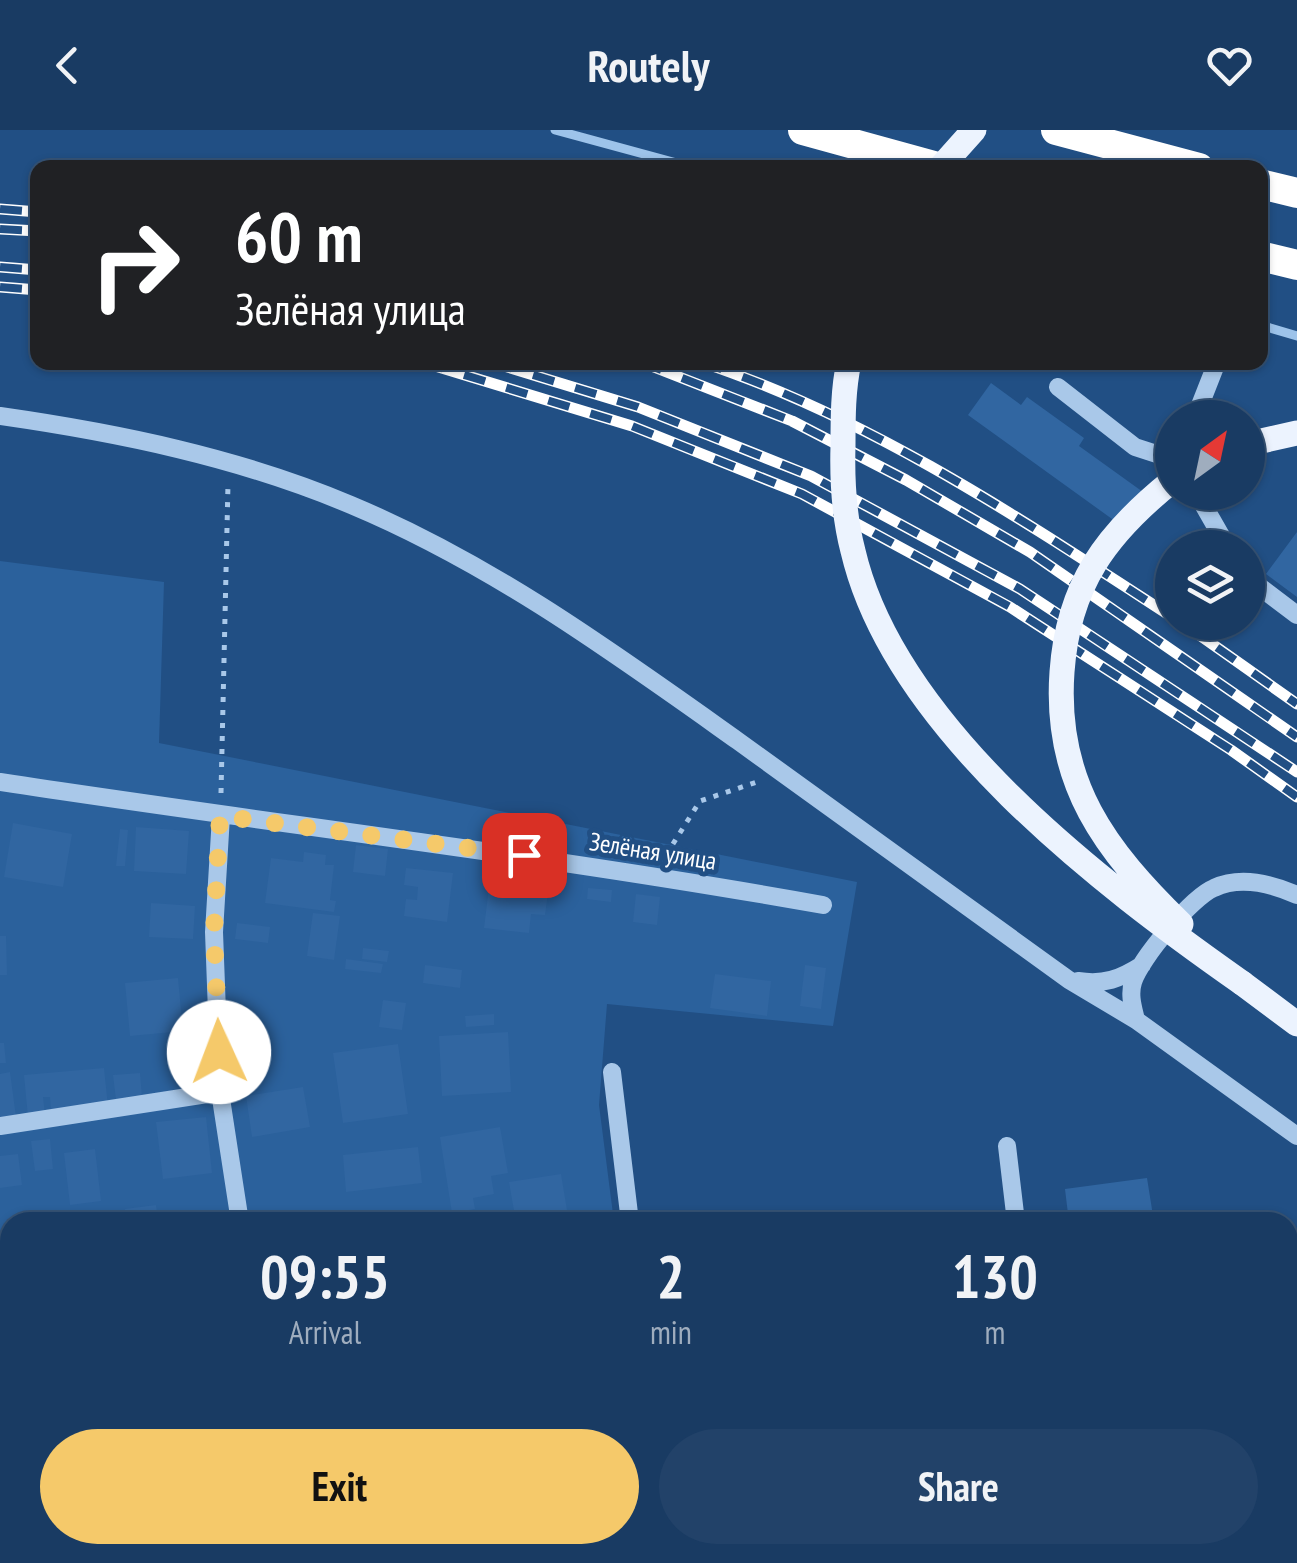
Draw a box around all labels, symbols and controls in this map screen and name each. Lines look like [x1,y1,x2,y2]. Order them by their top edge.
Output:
text: Routely [587,36,710,94]
icon: back [40,38,95,93]
icon: heart [1202,38,1257,93]
text: 60 m [235,191,363,281]
icon: right [70,200,200,330]
text: Зелёная улица [235,279,466,337]
north arrow [1155,400,1265,510]
map controls [1155,400,1265,640]
button: layers [1155,530,1265,640]
pin [482,813,567,898]
street label: Зелёная улица [587,825,719,877]
icon: arrive [497,828,552,883]
position arrow [167,1000,271,1104]
text: 09:55 [260,1237,390,1315]
text: 2 [657,1237,685,1315]
text: 130 [952,1237,1038,1315]
text: Arrival [289,1311,361,1353]
text: min [650,1311,692,1353]
text: m [984,1311,1005,1353]
button: Exit [40,1429,639,1544]
button: Share [659,1429,1258,1544]

